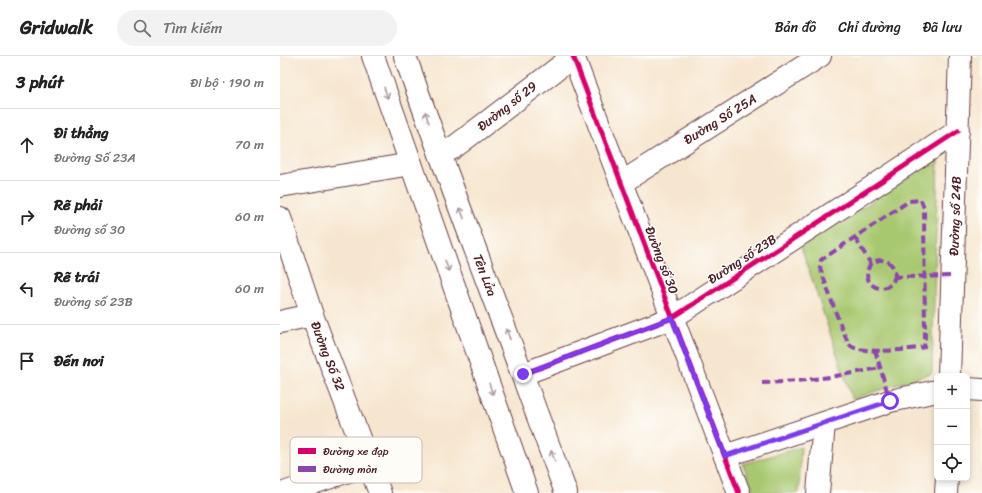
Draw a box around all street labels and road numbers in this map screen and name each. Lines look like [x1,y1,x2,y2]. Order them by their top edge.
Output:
street label: Đường số 29 [472,75,542,137]
street label: Đường Số 25A [679,87,761,151]
street label: Đường số 24B [942,176,968,256]
street label: Đường số 30 [639,223,685,297]
street label: Đường số 23B [703,228,781,290]
street label: Tên Lửa [466,250,504,300]
street label: Đường Số 32 [304,318,352,395]

